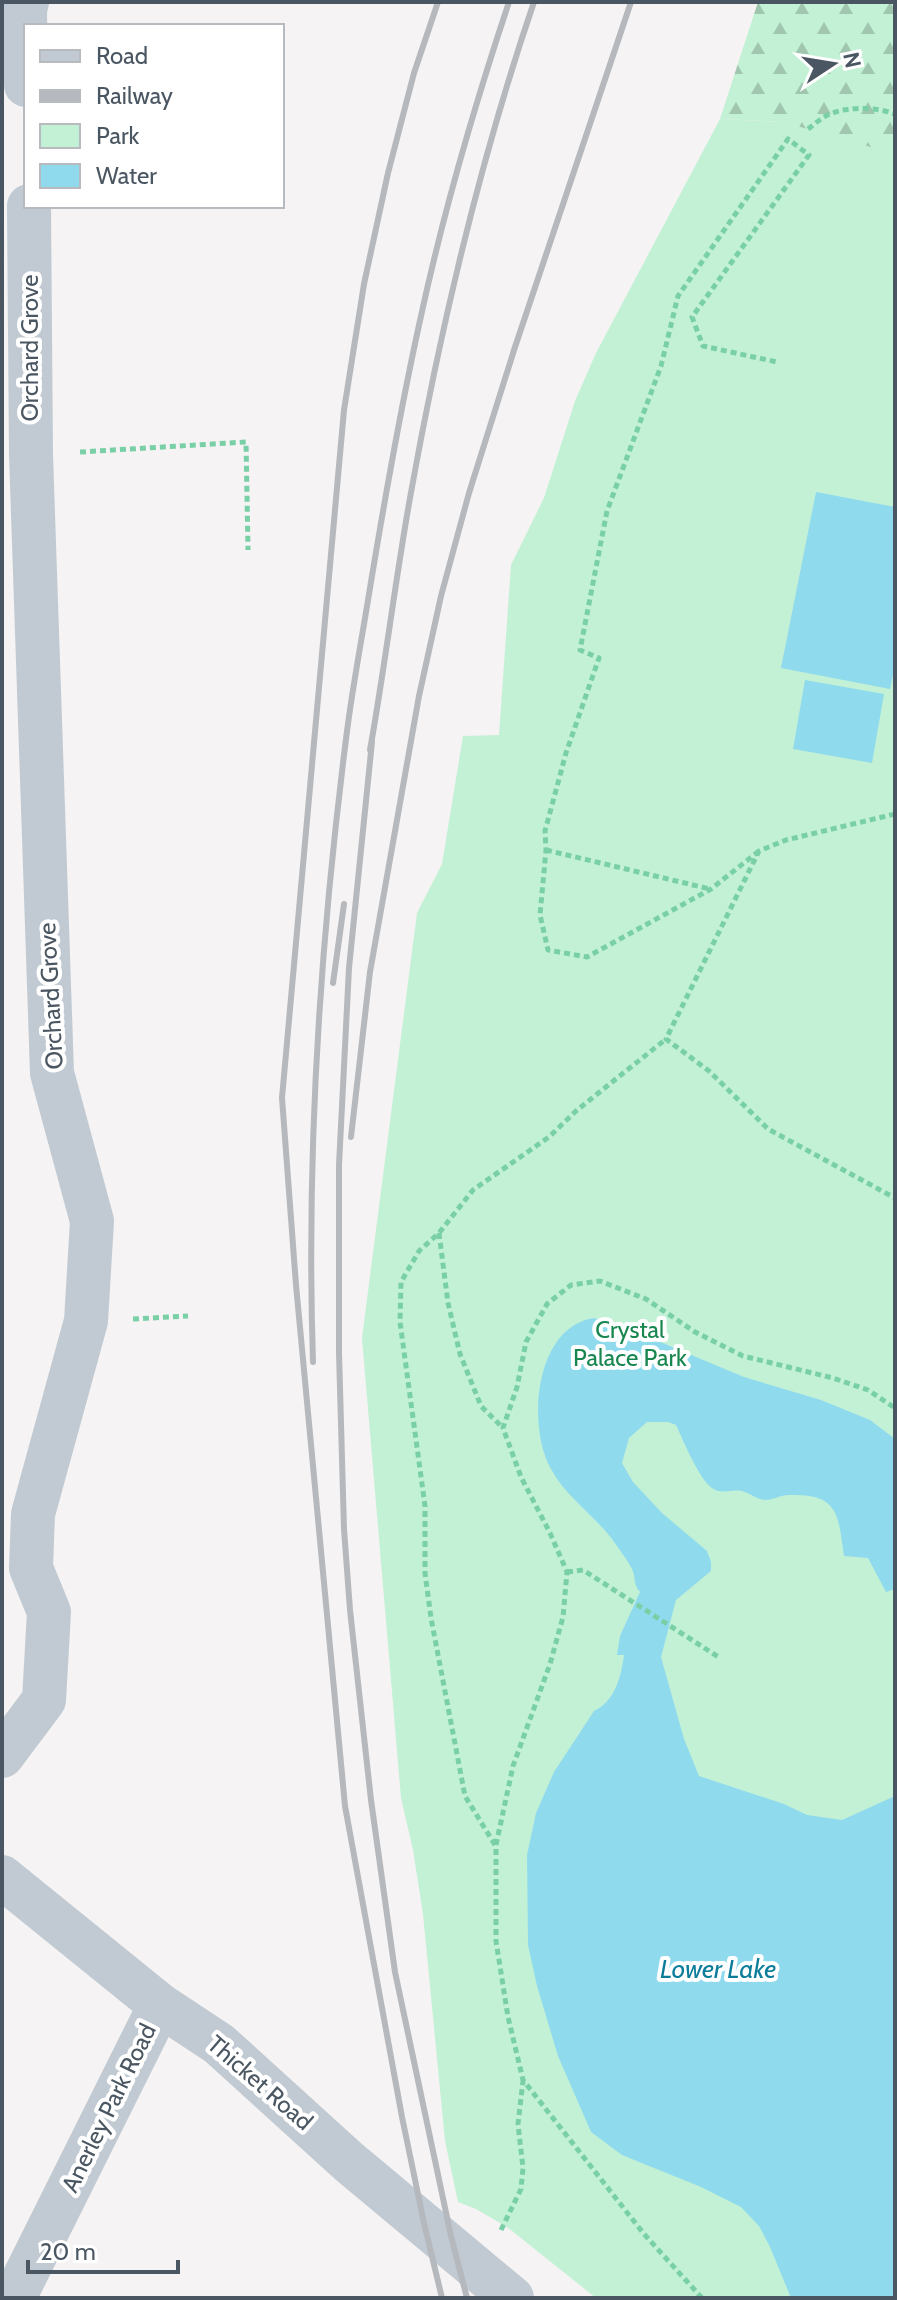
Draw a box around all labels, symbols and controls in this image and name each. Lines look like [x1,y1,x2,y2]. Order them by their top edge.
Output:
legend [24,24,284,208]
north arrow [793,24,873,104]
text: Road [96,41,148,70]
text: N [837,50,867,70]
text: Railway [96,81,173,110]
text: Park [96,121,139,150]
text: Water [96,161,157,190]
street label: Orchard Grove [15,274,44,422]
street label: Orchard Grove [32,922,69,1070]
park label: Crystal Palace Park [573,1315,687,1372]
water label: Lower Lake [660,1953,776,1985]
street label: Anerley Park Road [55,2019,162,2197]
street label: Thicket Road [202,2029,319,2136]
scale bar [28,2224,178,2274]
text: 20 m [40,2237,96,2266]

